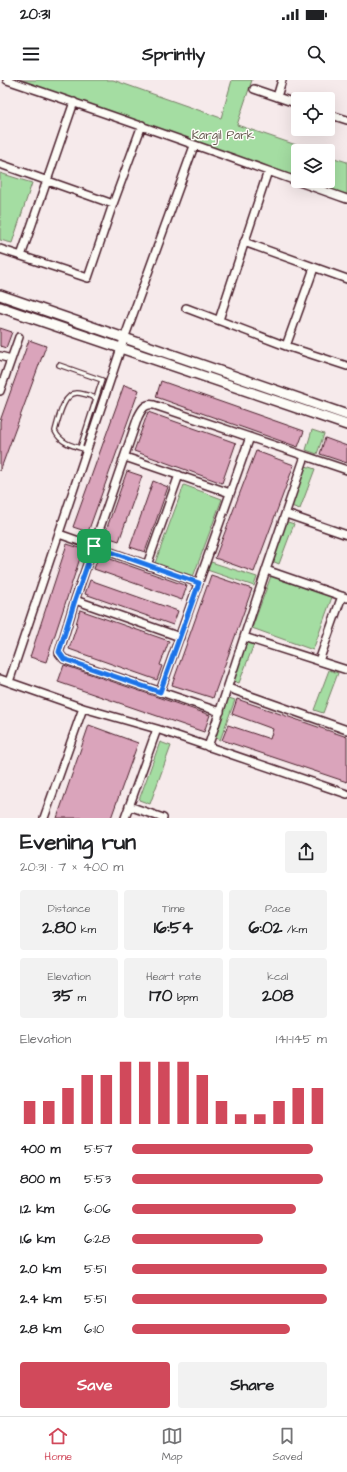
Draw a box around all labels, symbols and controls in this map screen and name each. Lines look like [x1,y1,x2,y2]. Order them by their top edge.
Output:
text: 20:31 [20,4,50,25]
text: Sprintly [142,42,205,67]
icon: menu [20,43,42,65]
icon: search [305,43,327,65]
map controls [291,92,335,188]
button: locate [291,92,335,136]
park label: Kargil Park [192,127,255,145]
button: layers [291,144,335,188]
pin [77,529,111,563]
icon: arrive [83,535,105,557]
text: Evening run [20,827,136,858]
button: share [285,831,327,873]
text: 20:31 · 7 × 400 m [20,858,123,876]
text: Distance [48,901,91,916]
text: Time [162,901,185,916]
text: Pace [265,901,291,916]
text: 2.80 [42,916,76,940]
text: 16:54 [154,916,193,940]
text: 6:02 [248,916,282,940]
text: km [76,922,96,937]
text: /km [282,922,307,937]
text: Elevation [48,969,91,984]
text: Heart rate [146,969,201,984]
text: kcal [267,969,288,984]
text: 35 [52,984,73,1008]
text: 170 [149,984,173,1008]
text: 208 [262,984,294,1008]
text: m [73,990,86,1005]
text: bpm [173,990,198,1005]
text: Elevation [20,1030,71,1048]
text: 141–145 m [276,1030,327,1048]
text: 400 m [20,1140,61,1158]
text: 5:57 [84,1140,113,1158]
text: 800 m [20,1170,60,1188]
text: 5:53 [84,1170,111,1188]
text: 1.2 km [20,1200,54,1218]
text: 6:06 [84,1200,111,1218]
text: 1.6 km [20,1230,55,1248]
text: 6:28 [84,1230,110,1248]
text: 2.0 km [20,1260,61,1278]
text: 5:51 [84,1260,106,1278]
text: 2.4 km [20,1290,61,1308]
text: 5:51 [84,1290,106,1308]
text: 2.8 km [20,1320,61,1338]
text: 6:10 [84,1320,104,1338]
button: Save [20,1362,170,1408]
button: Share [178,1362,327,1408]
tab: Home [45,1425,72,1464]
tab: Map [161,1425,183,1464]
tab: Saved [272,1425,302,1464]

